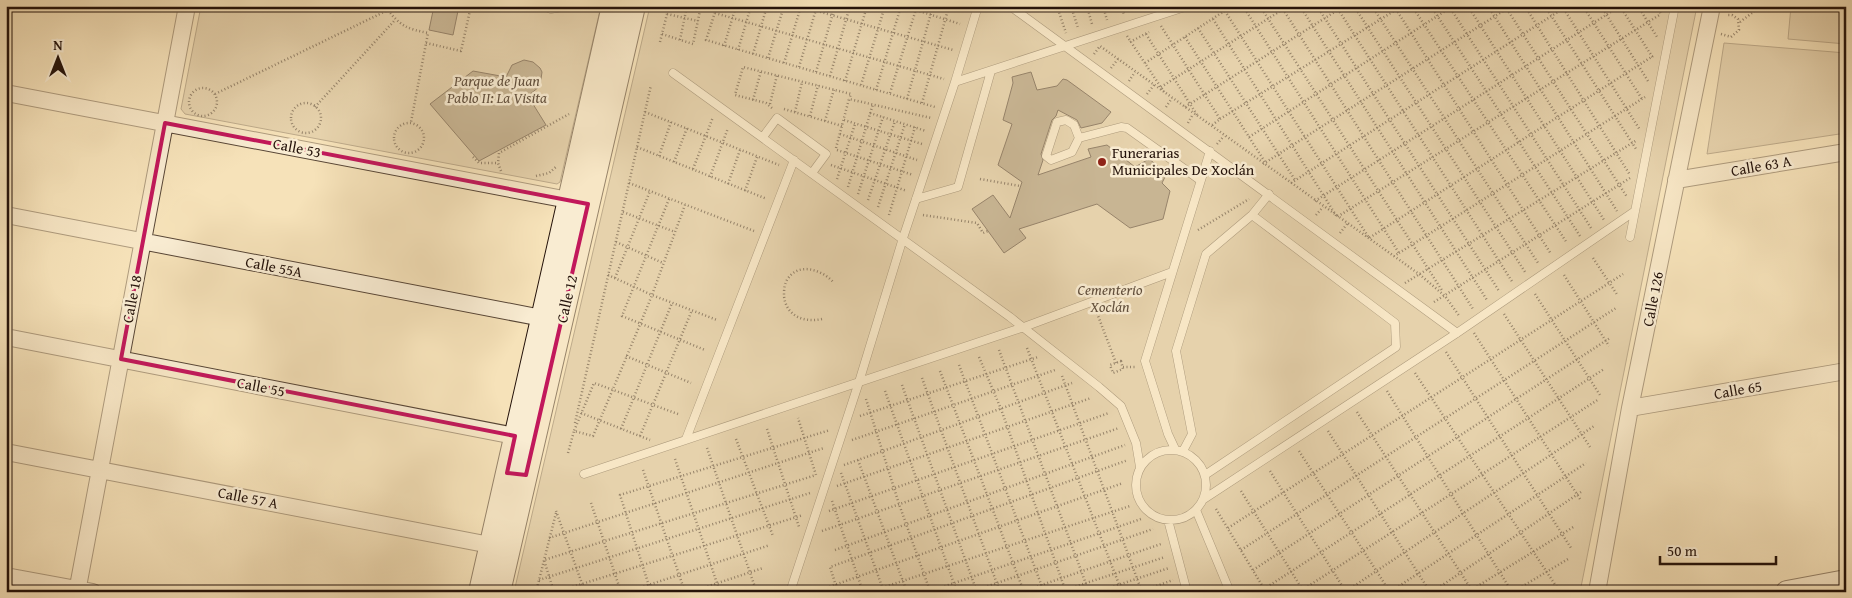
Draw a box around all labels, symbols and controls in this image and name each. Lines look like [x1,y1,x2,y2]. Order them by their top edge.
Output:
north arrow [32,32,82,82]
text: N [53,35,63,55]
park label: Parque de Juan Pablo II: La Visita [446,70,547,108]
street label: Calle 53 [271,133,323,162]
place label: Funerarias Municipales De Xoclán [1112,142,1255,180]
street label: Calle 63 A [1729,150,1793,181]
marker: Funerarias Municipales De Xoclán [1096,156,1108,168]
street label: Calle 55A [244,251,304,282]
street label: Calle 126 [1637,270,1668,328]
street label: Calle 18 [117,273,146,325]
street label: Calle 12 [551,273,582,325]
park label: Cementerio Xoclán [1078,279,1143,317]
street label: Calle 55 [235,372,287,401]
street label: Calle 65 [1712,375,1764,404]
street label: Calle 57 A [216,481,280,514]
scale bar [1660,533,1776,565]
text: 50 m [1667,540,1698,561]

